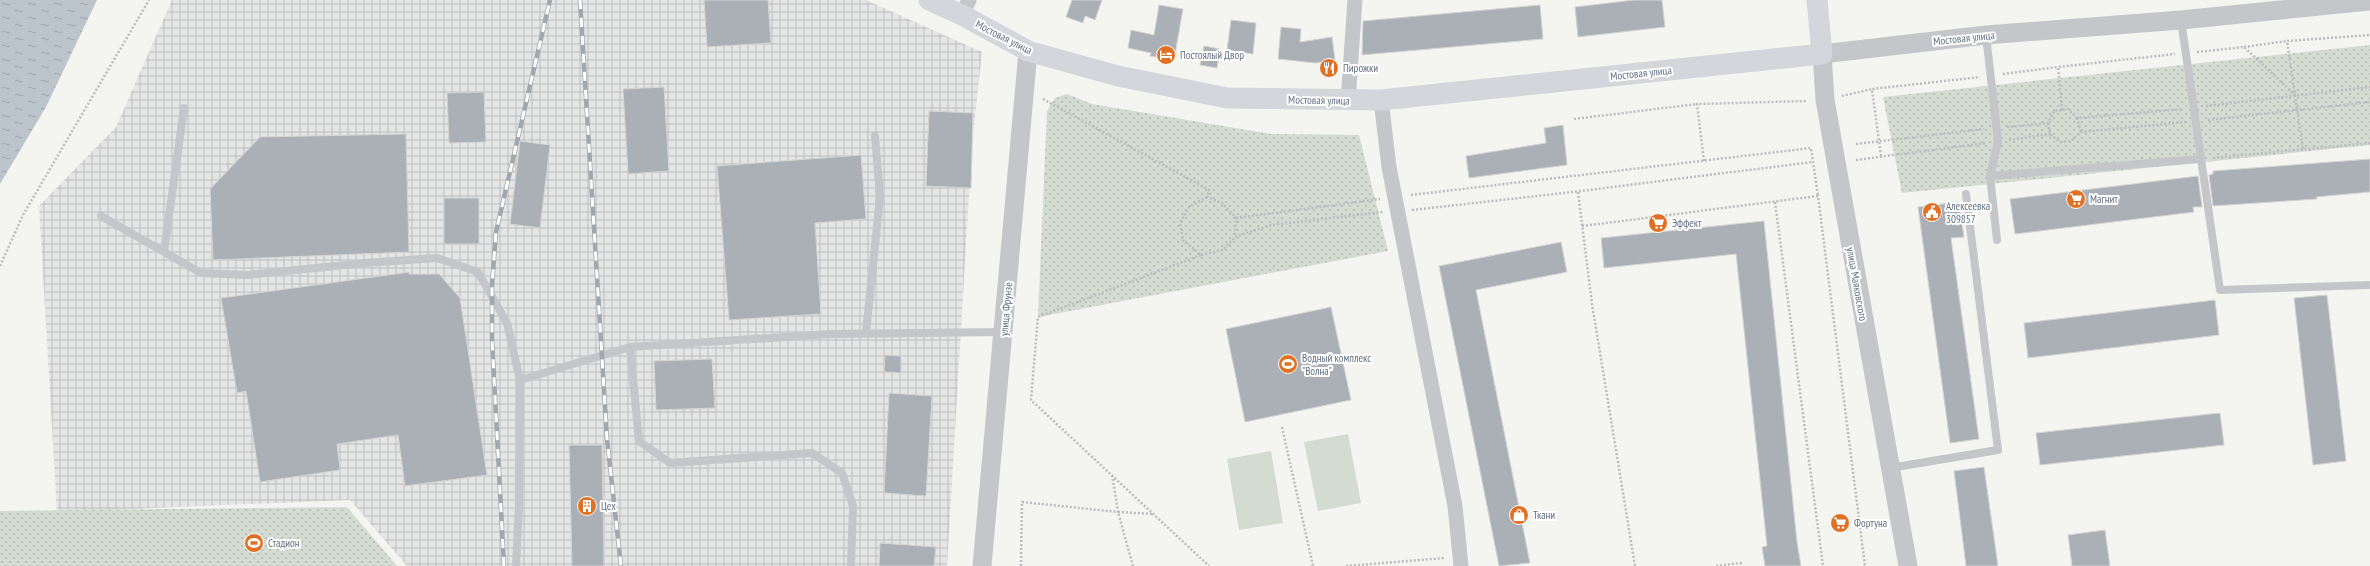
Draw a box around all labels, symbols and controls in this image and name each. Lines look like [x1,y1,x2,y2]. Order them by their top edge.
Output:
street label: Мостовая улица [973,17,1035,57]
street label: Мостовая улица [1933,28,1995,48]
hotel icon: Постоялый Двор [1155,44,1177,66]
place label: Постоялый Двор [1180,48,1244,62]
restaurant icon: Пирожки [1318,57,1340,79]
place label: Пирожки [1343,61,1378,75]
street label: Мостовая улица [1610,63,1672,83]
street label: Мостовая улица [1288,92,1350,108]
supermarket icon: Магнит [2065,188,2087,210]
place label: Магнит [2090,192,2118,206]
place label: Алексеевка 309857 [1946,199,1990,226]
public building icon: Алексеевка 309857 [1921,201,1943,223]
supermarket icon: Эффект [1647,212,1669,234]
place label: Эффект [1672,216,1702,230]
street label: улица Маяковского [1844,246,1870,322]
street label: улица Фрунзе [997,281,1015,336]
place label: Водный комплекс "Волна" [1302,351,1371,378]
sports icon: Водный комплекс "Волна" [1277,353,1299,375]
building icon: Цех [576,495,598,517]
place label: Цех [601,499,616,513]
shop icon: Ткани [1508,504,1530,526]
place label: Ткани [1533,508,1555,522]
supermarket icon: Фортуна [1829,512,1851,534]
place label: Фортуна [1854,516,1887,530]
sports icon: Стадион [243,532,265,554]
place label: Стадион [268,536,300,550]

